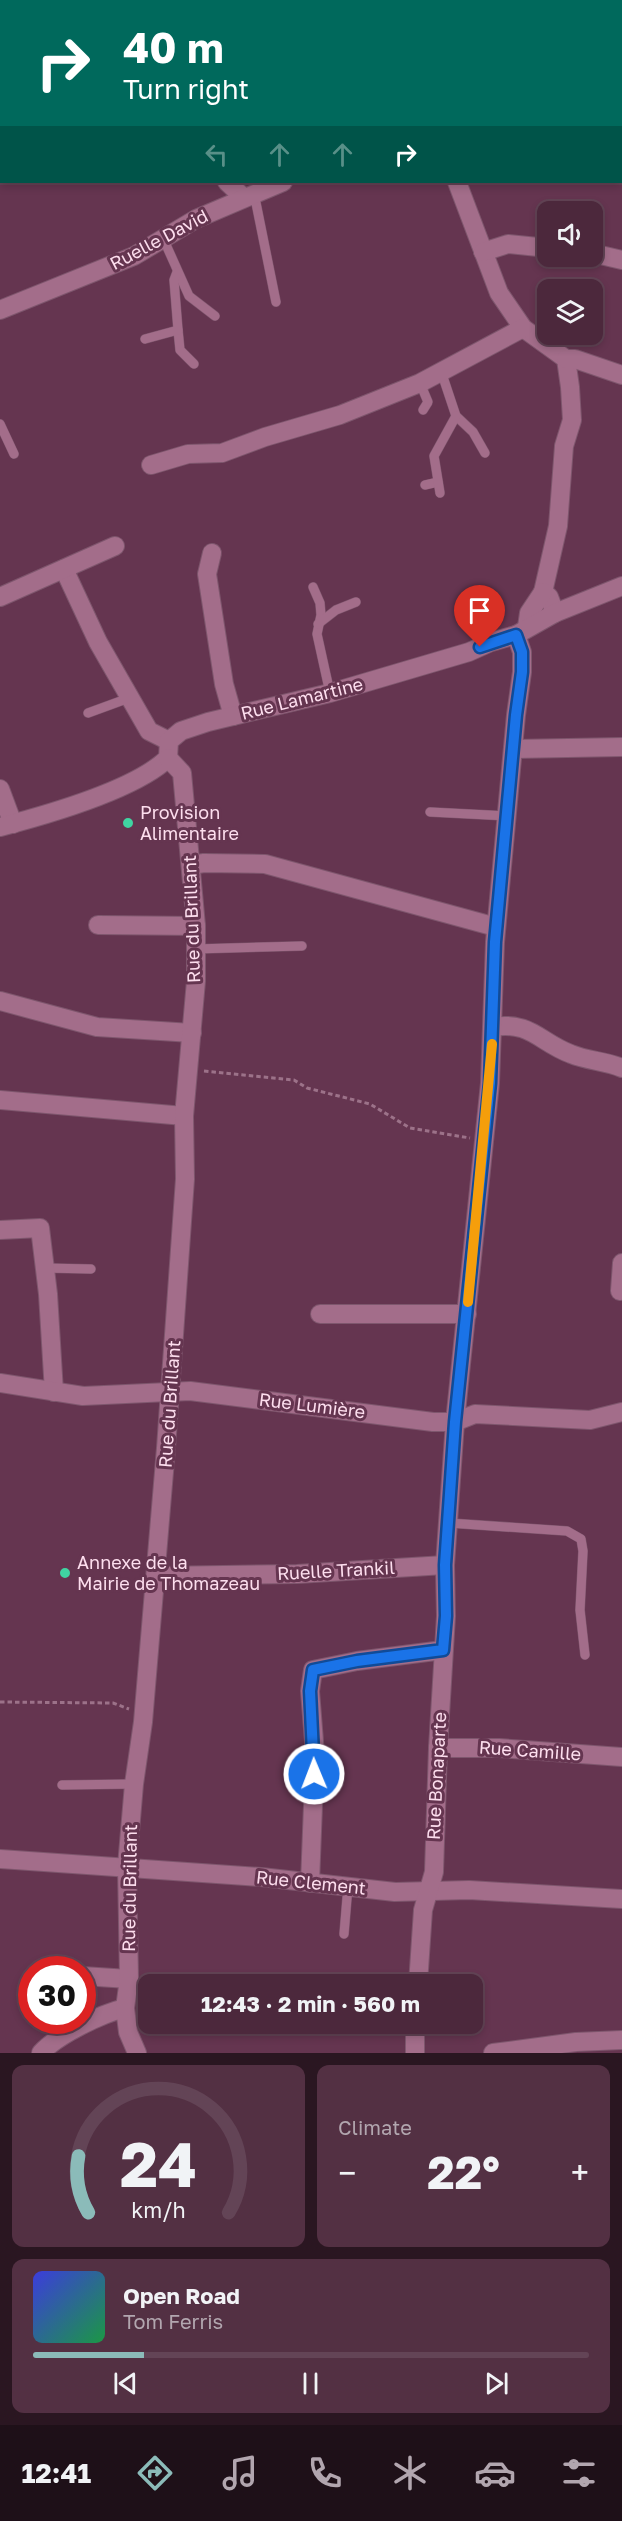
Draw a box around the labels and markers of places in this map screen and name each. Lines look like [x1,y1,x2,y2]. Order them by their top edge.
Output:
pin [454,585,505,647]
place label: Provision Alimentaire [140,801,239,844]
marker: Provision Alimentaire [121,816,135,830]
place label: Annexe de la Mairie de Thomazeau [77,1551,260,1594]
marker: Annexe de la Mairie de Thomazeau [58,1566,72,1580]

